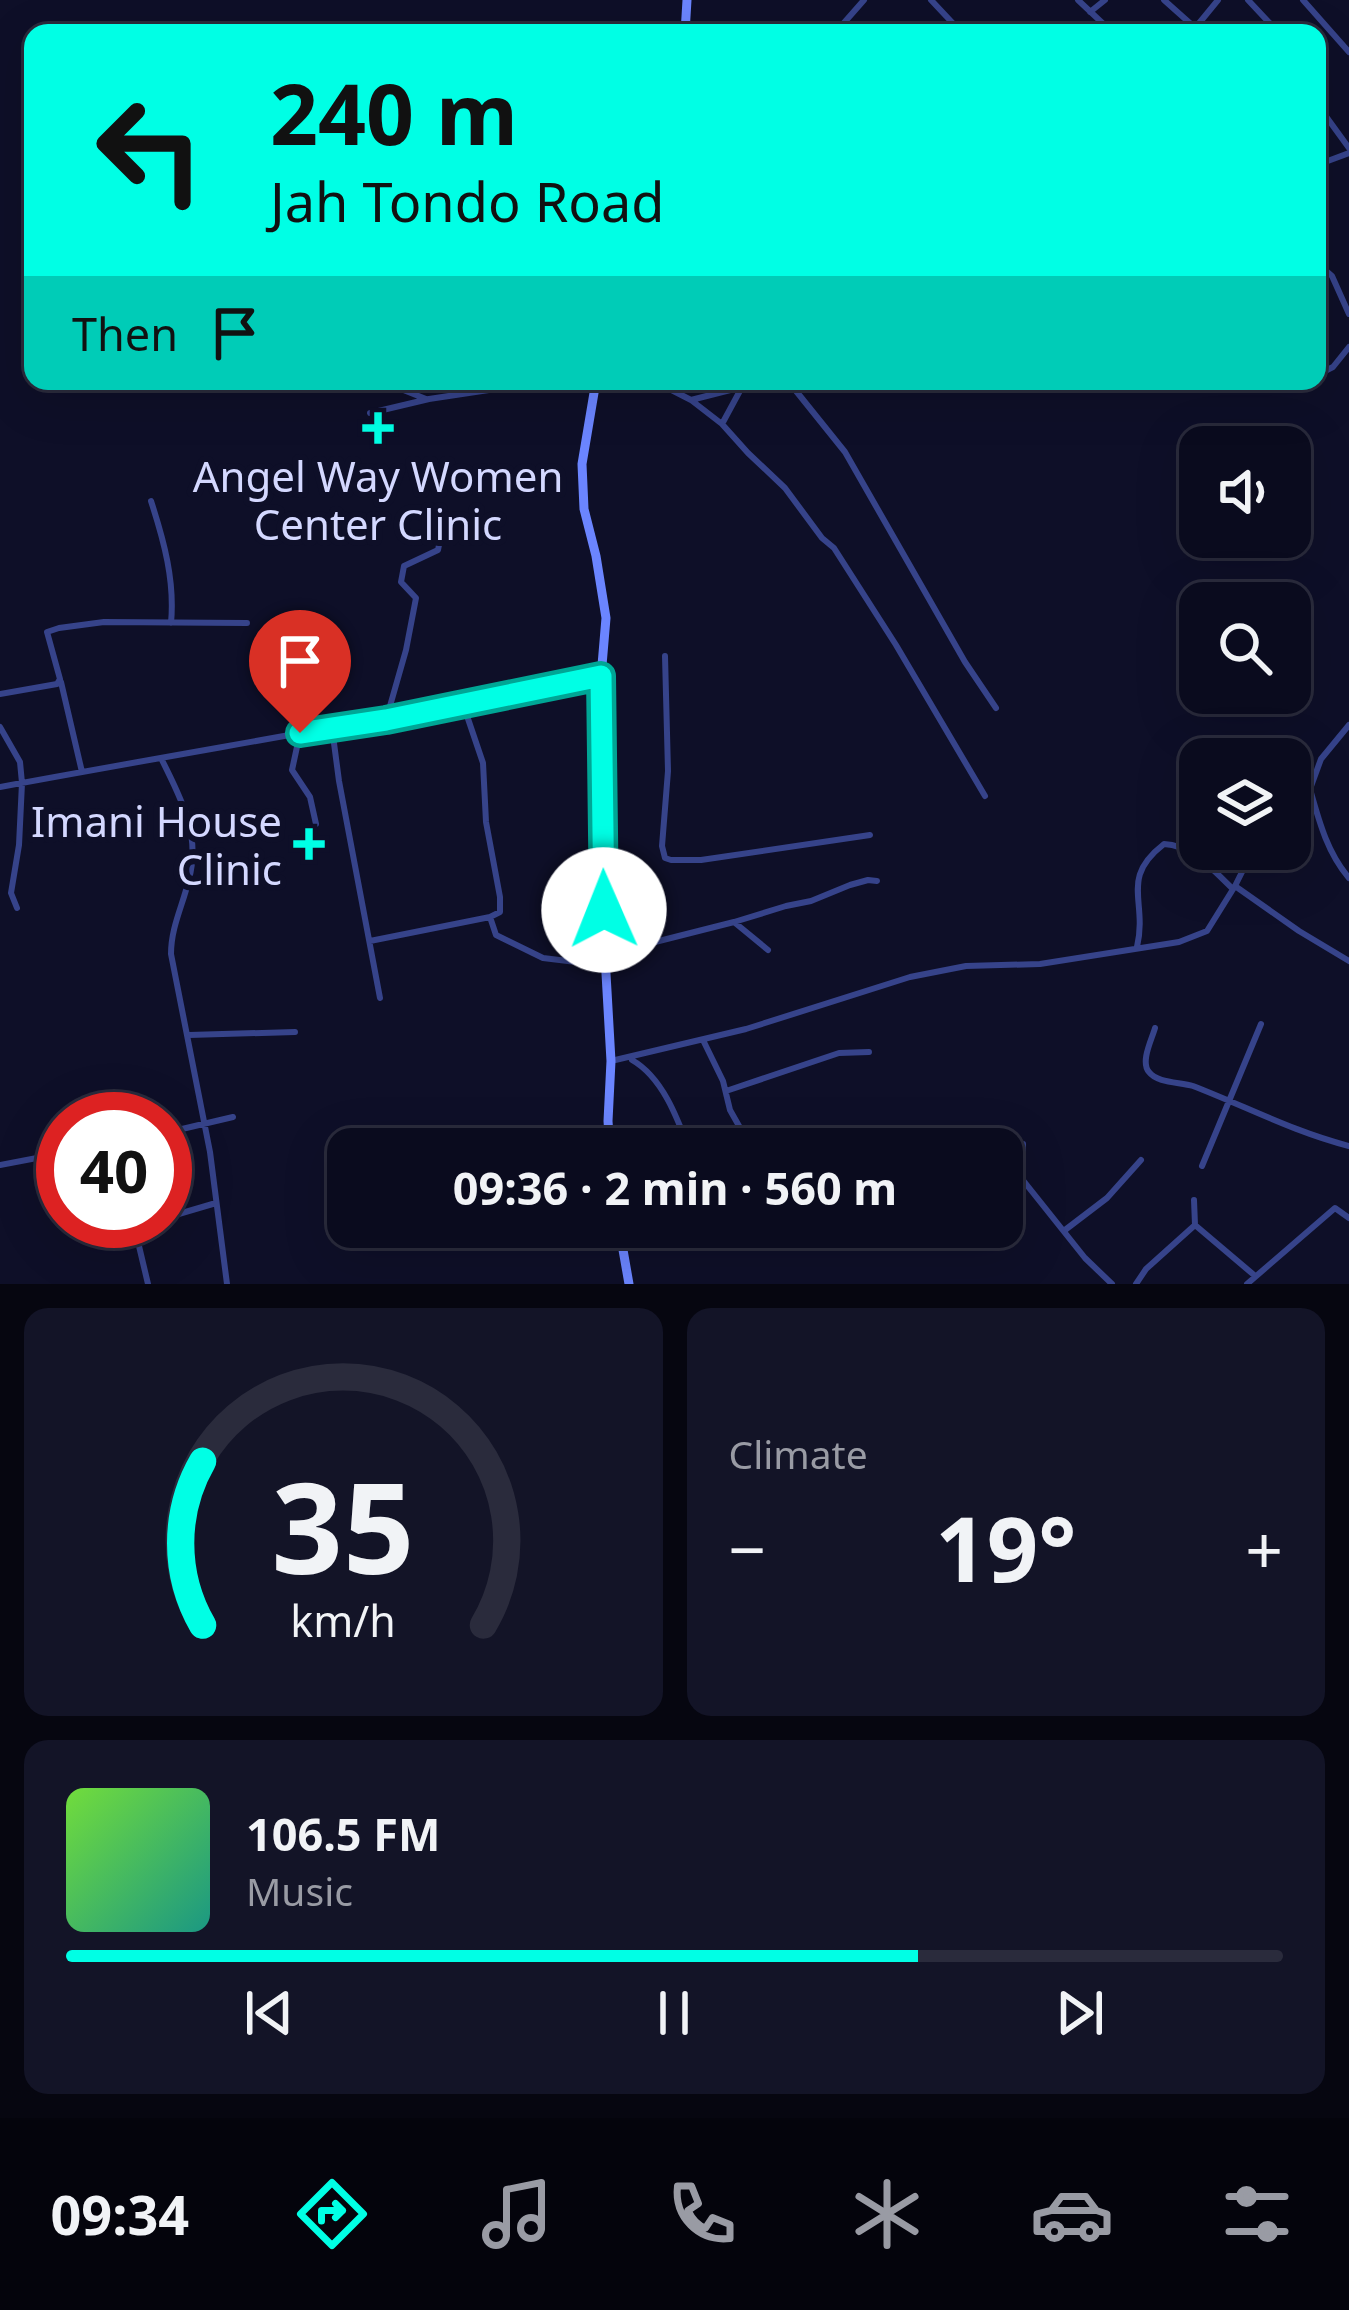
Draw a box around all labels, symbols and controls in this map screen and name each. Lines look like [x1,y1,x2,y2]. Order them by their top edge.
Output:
text: 240 m [270,55,518,170]
icon: left [72,72,228,228]
text: Jah Tondo Road [270,164,664,238]
icon: arrive [202,300,268,366]
text: Then [72,303,178,364]
marker: Angel Way Women Center Clinic [362,412,394,444]
map controls [1179,426,1311,870]
button: sound [1179,426,1311,558]
place label: Angel Way Women Center Clinic [193,447,563,552]
button: search [1179,582,1311,714]
pin [249,610,351,733]
icon: arrive [267,628,333,694]
button: layers [1179,738,1311,870]
place label: Imani House Clinic [31,792,282,897]
marker: Imani House Clinic [293,828,325,860]
position arrow [541,847,667,973]
speed limit sign: 40 [36,1092,192,1248]
text: 09:36 · 2 min · 560 m [453,1157,897,1218]
text: Climate [729,1427,868,1480]
text: 35 [272,1441,415,1611]
text: 19° [935,1486,1076,1608]
text: − [729,1503,766,1593]
text: + [1245,1503,1283,1593]
text: km/h [291,1591,396,1650]
text: 106.5 FM [246,1803,440,1864]
text: Music [246,1864,353,1917]
icon: previous [236,1980,302,2046]
icon: pause [641,1980,707,2046]
icon: next [1047,1980,1113,2046]
icon: directions [290,2172,374,2256]
icon: music [475,2172,559,2256]
icon: phone [660,2172,744,2256]
icon: climate [845,2172,929,2256]
icon: car [1030,2172,1114,2256]
icon: filters [1215,2172,1299,2256]
text: 09:34 [50,2177,189,2251]

